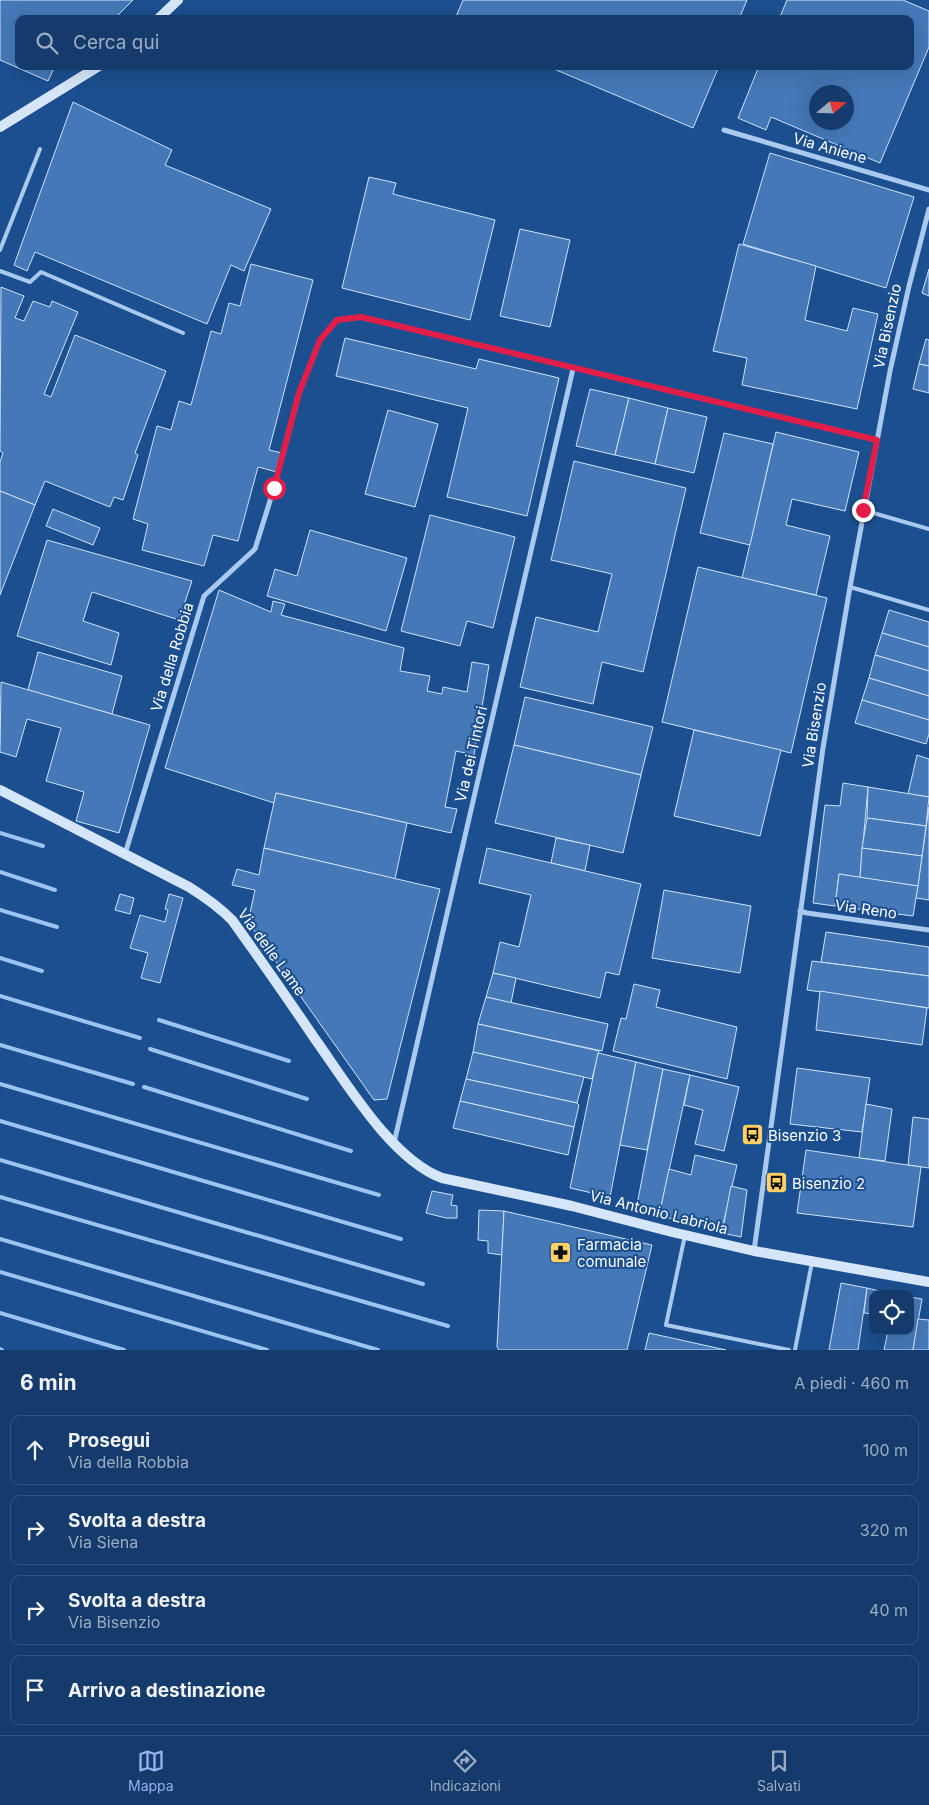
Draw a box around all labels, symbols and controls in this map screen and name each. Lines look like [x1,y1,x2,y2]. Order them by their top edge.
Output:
search box [15,15,914,70]
icon: search [33,29,61,57]
text: Cerca qui [73,31,159,54]
north arrow [809,85,854,130]
street label: Via Aniene [791,128,869,168]
street label: Via Bisenzio [869,282,905,370]
route start [263,477,286,500]
route end [852,499,875,522]
street label: Via della Robbia [146,600,198,714]
street label: Via Bisenzio [798,681,830,769]
street label: Via dei Tintori [451,704,491,804]
street label: Via Reno [834,895,898,923]
street label: Via delle Lame [234,905,310,999]
bus stop icon: Bisenzio 3 [740,1123,764,1147]
place label: Bisenzio 3 [768,1126,841,1145]
bus stop icon: Bisenzio 2 [764,1171,788,1195]
place label: Bisenzio 2 [792,1174,865,1193]
street label: Via Antonio Labriola [588,1186,730,1238]
place label: Farmacia comunale [577,1235,646,1271]
pharmacy icon: Farmacia comunale [549,1241,573,1265]
map controls [869,1290,914,1335]
button: locate [869,1290,914,1335]
text: 6 min [20,1370,77,1395]
text: A piedi · 460 m [794,1373,909,1393]
text: Prosegui [68,1429,150,1452]
icon: ahead [21,1436,49,1464]
text: 100 m [863,1440,908,1460]
text: Via della Robbia [68,1452,189,1472]
text: Svolta a destra [68,1509,206,1532]
icon: right [21,1516,49,1544]
text: 320 m [860,1520,908,1540]
text: Via Siena [68,1532,138,1552]
text: Svolta a destra [68,1589,206,1612]
icon: right [21,1596,49,1624]
text: 40 m [869,1600,908,1620]
text: Via Bisenzio [68,1612,160,1632]
icon: arrive [21,1676,49,1704]
text: Arrivo a destinazione [68,1679,266,1702]
tab: Mappa [128,1747,174,1794]
tab: Indicazioni [430,1747,501,1794]
tab: Salvati [757,1747,801,1794]

